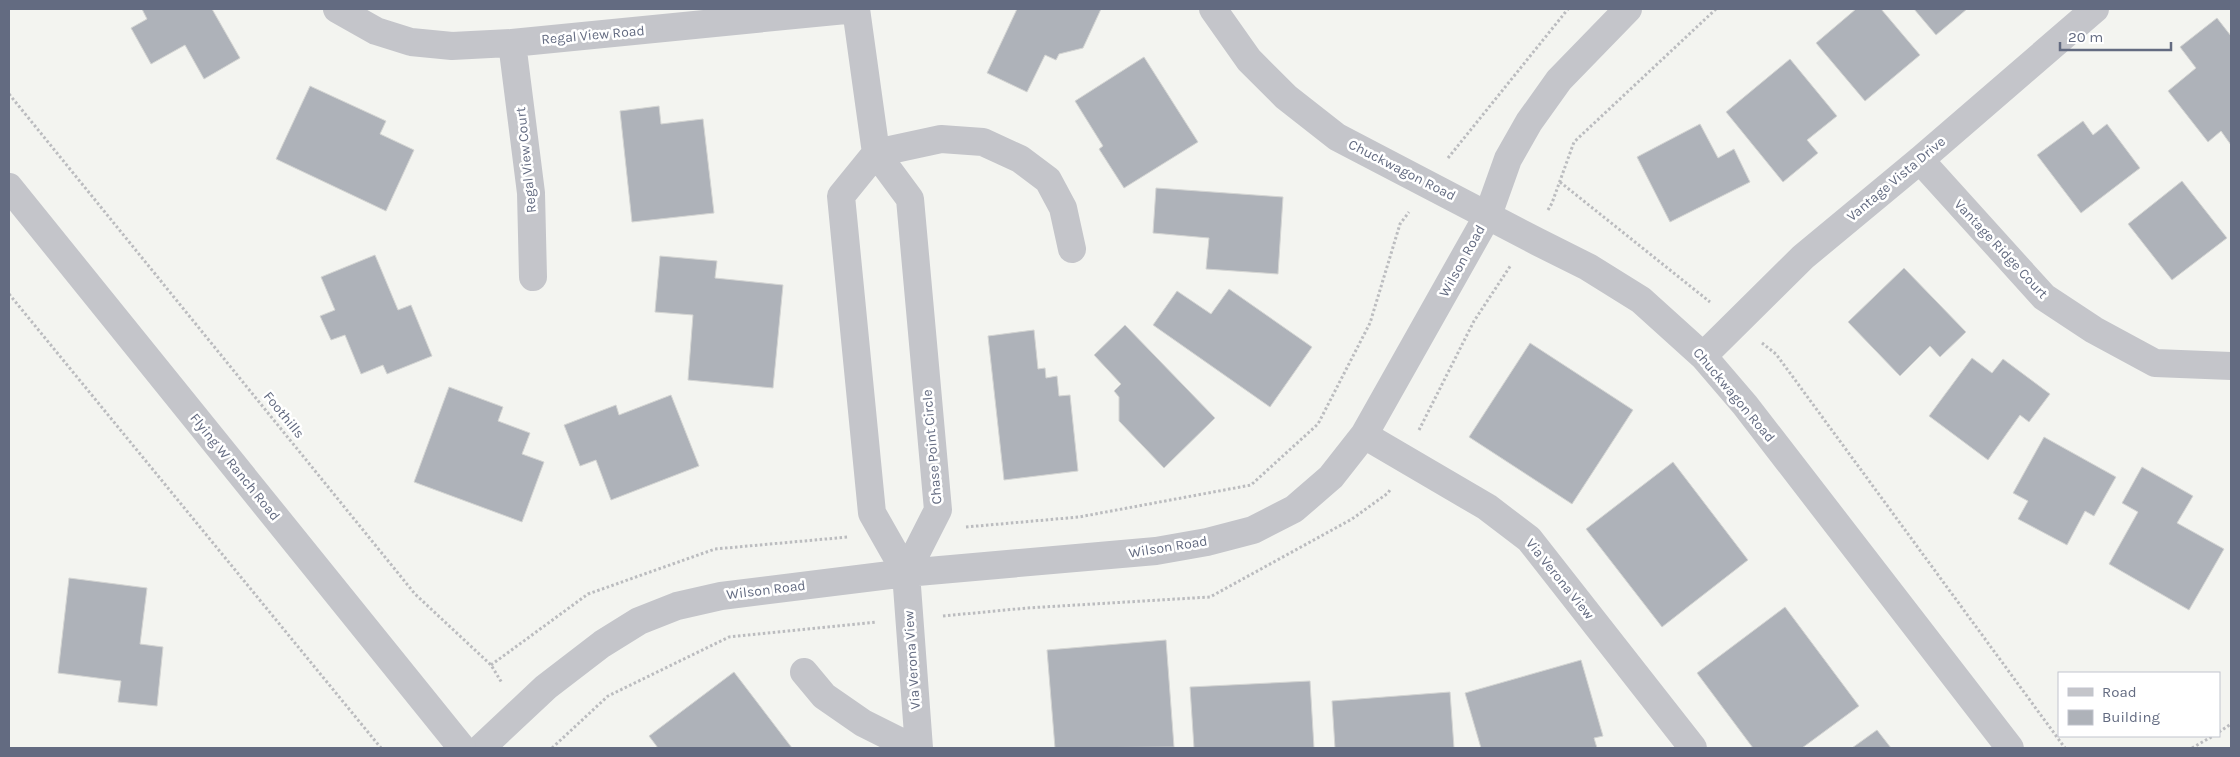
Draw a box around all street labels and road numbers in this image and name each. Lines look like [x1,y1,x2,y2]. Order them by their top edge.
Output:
street label: Regal View Road [541,22,645,48]
street label: Regal View Court [512,106,540,214]
street label: Vantage Vista Drive [1843,133,1949,225]
street label: Chuckwagon Road [1346,136,1458,204]
street label: Vantage Ridge Court [1951,196,2051,302]
street label: Wilson Road [1435,222,1489,300]
street label: Chuckwagon Road [1690,344,1778,446]
street label: Foothills [260,388,308,442]
street label: Chase Point Circle [919,389,945,505]
street label: Flying W Ranch Road [186,410,284,524]
street label: Wilson Road [1127,532,1209,562]
street label: Via Verona View [1522,535,1598,623]
street label: Wilson Road [725,577,807,603]
street label: Via Verona View [900,610,924,710]

